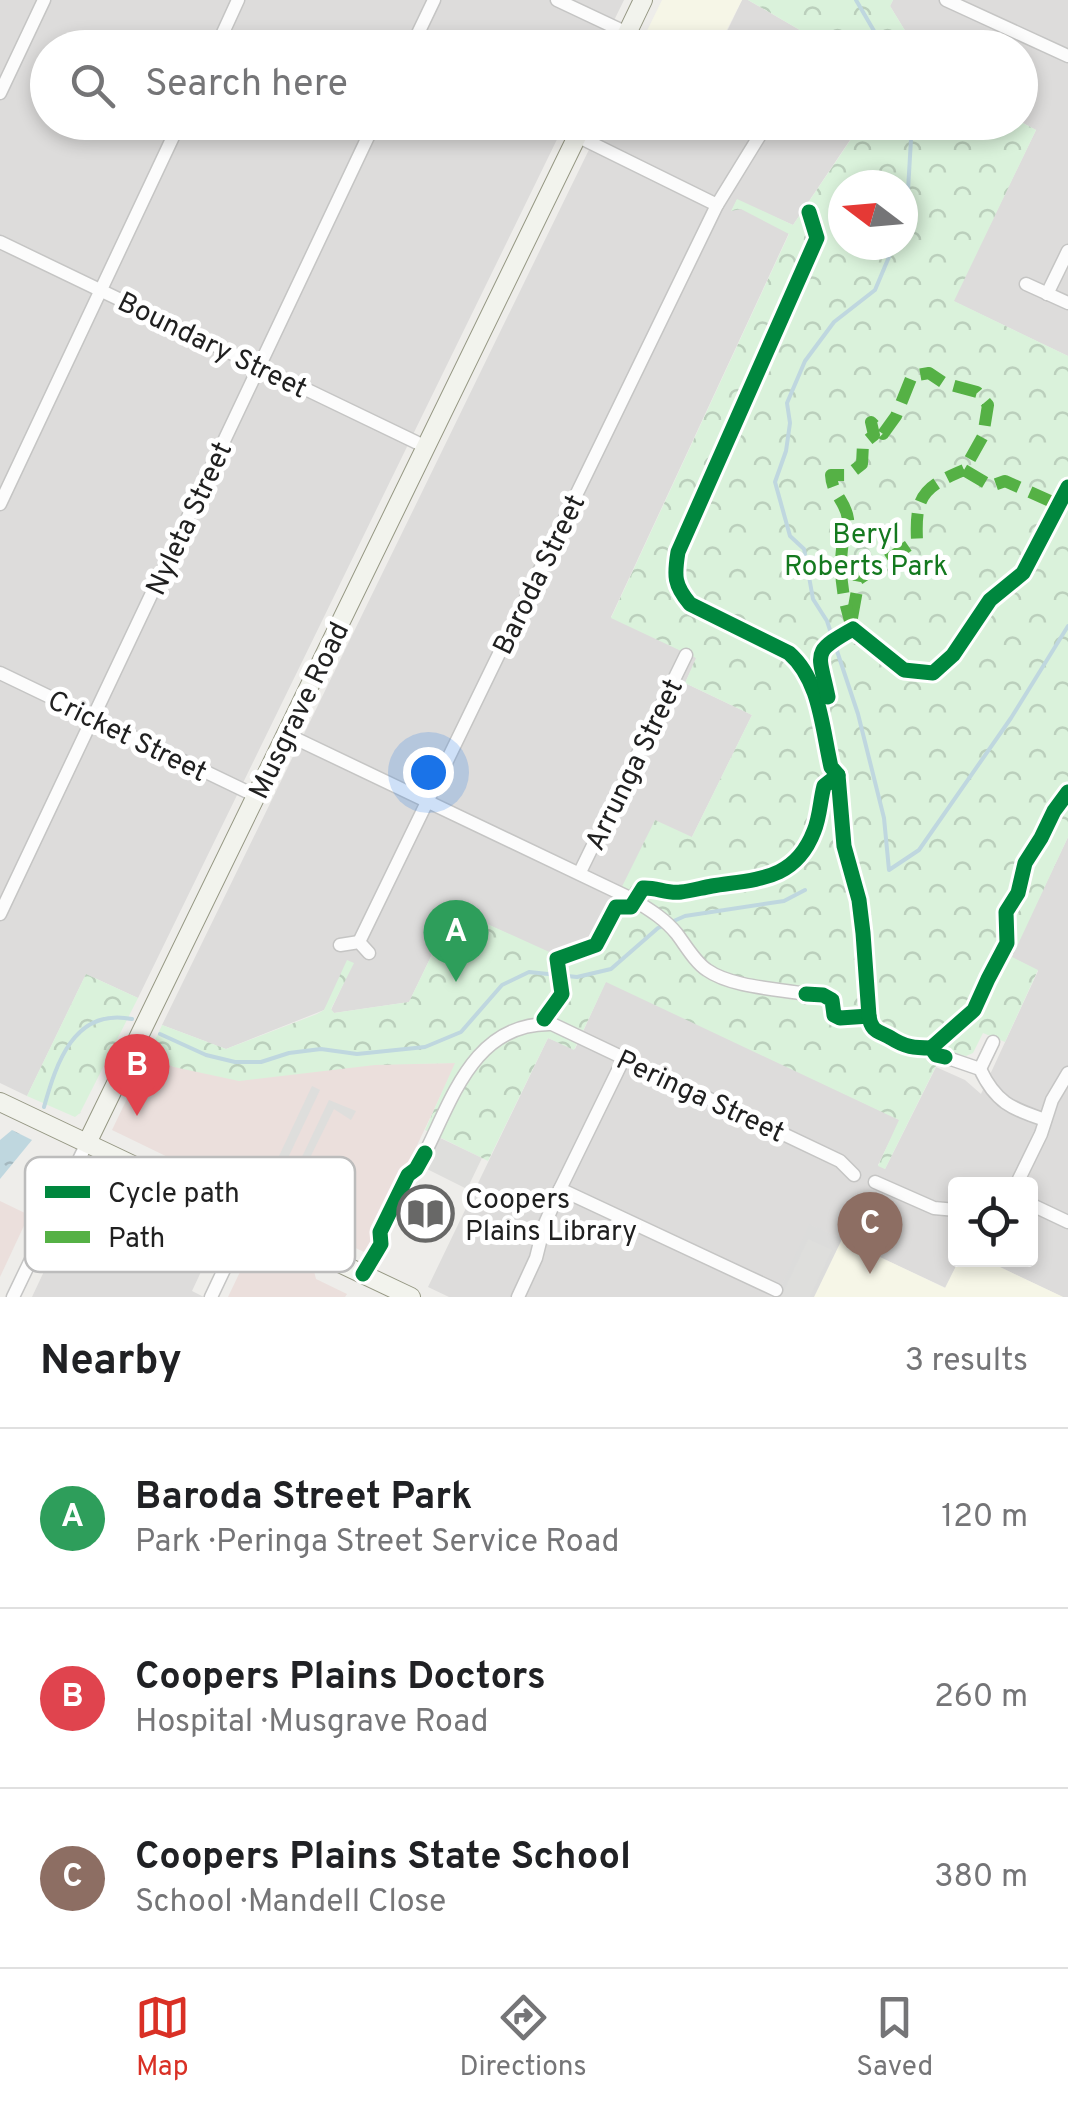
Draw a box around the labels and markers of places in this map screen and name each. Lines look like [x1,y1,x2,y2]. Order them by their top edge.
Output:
pin: A [424,900,488,982]
pin: B [104,1034,170,1116]
place label: Coopers Plains Library [465,1183,637,1251]
library icon: Coopers Plains Library [396,1184,456,1244]
pin: C [838,1192,902,1274]

